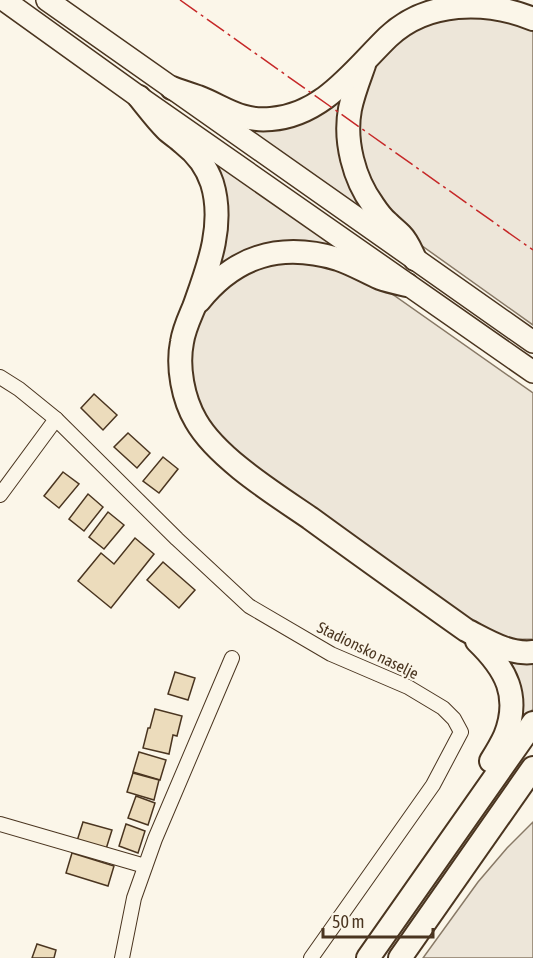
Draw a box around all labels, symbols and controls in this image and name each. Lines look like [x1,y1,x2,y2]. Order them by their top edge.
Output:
street label: Stadionsko naselje [314,618,422,683]
scale bar [323,901,432,939]
text: 50 m [332,911,364,932]

